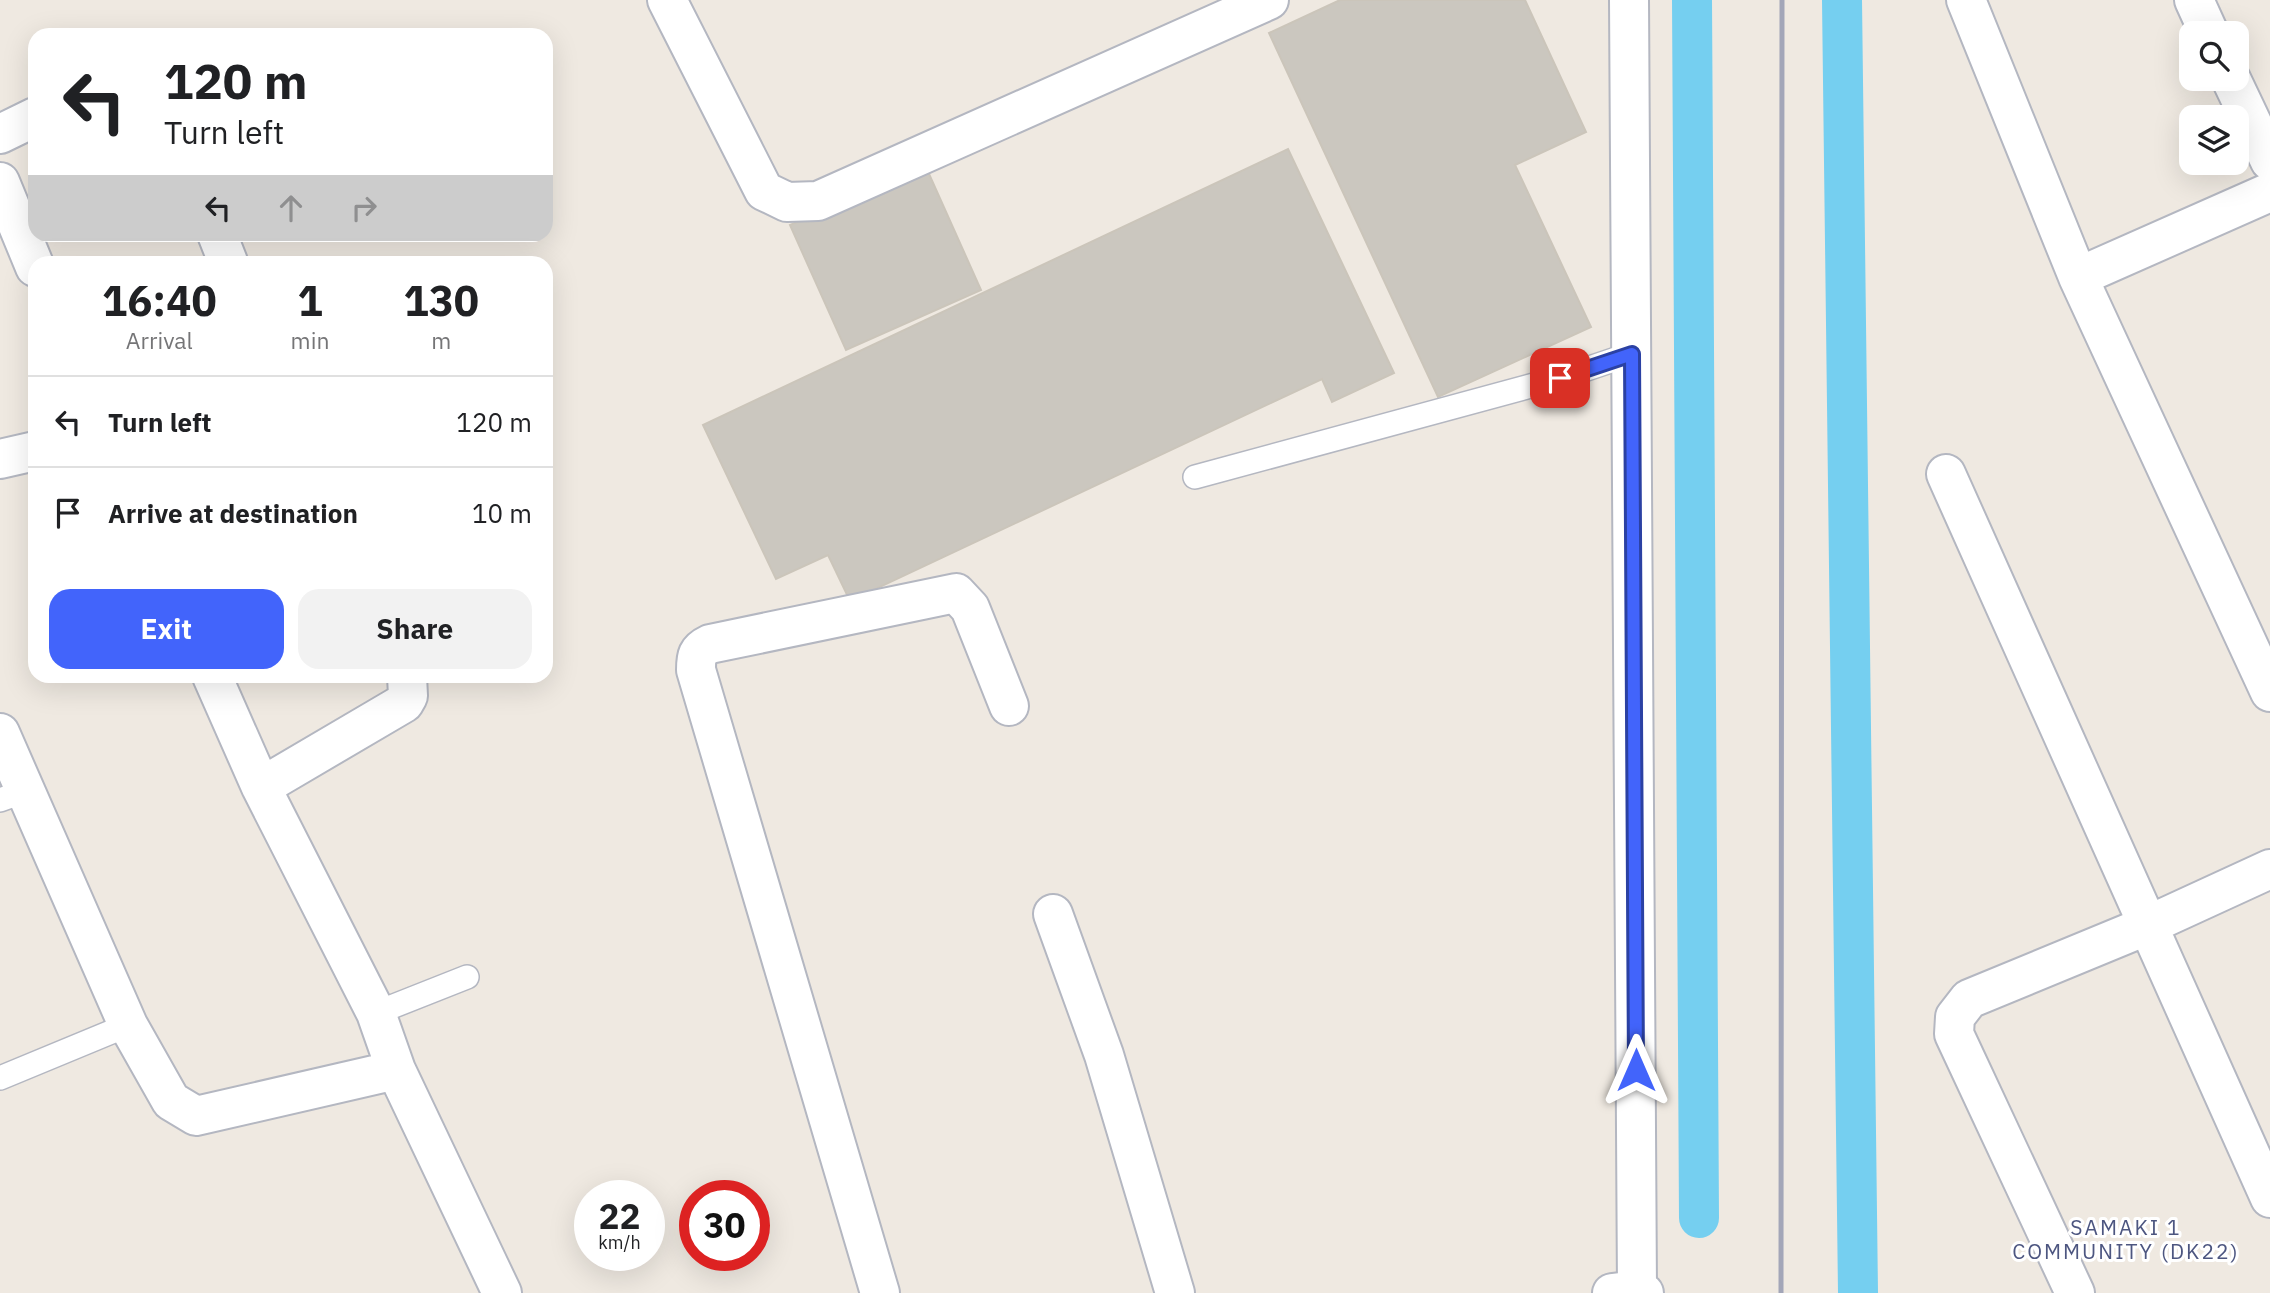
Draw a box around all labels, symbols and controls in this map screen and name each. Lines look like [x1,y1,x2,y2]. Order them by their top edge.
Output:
map controls [2179,21,2249,175]
button: search [2179,21,2249,91]
text: 120 m [164,49,308,112]
icon: left [49,56,140,147]
button: layers [2179,105,2249,175]
text: Turn left [164,111,284,153]
icon: left [199,189,237,227]
icon: ahead [272,189,310,227]
icon: right [345,189,383,227]
text: 16:40 [102,273,217,328]
text: 1 [297,273,323,328]
text: 130 [403,273,479,328]
text: Arrival [126,325,193,355]
text: min [291,325,329,355]
text: m [431,325,451,355]
pin [1530,348,1590,408]
icon: arrive [1541,359,1579,397]
icon: left [49,403,87,441]
text: Turn left [108,405,211,439]
text: 120 m [456,405,532,439]
icon: arrive [49,494,87,532]
text: Arrive at destination [108,496,358,530]
text: 10 m [472,496,532,530]
button: Exit [49,589,284,669]
button: Share [298,589,532,669]
position arrow [1599,1033,1673,1107]
speed limit sign: 30 [679,1180,770,1271]
text: 22 [598,1193,641,1239]
district label: SAMAKI 1 COMMUNITY (DK22) [2012,1213,2240,1265]
text: km/h [598,1231,641,1254]

